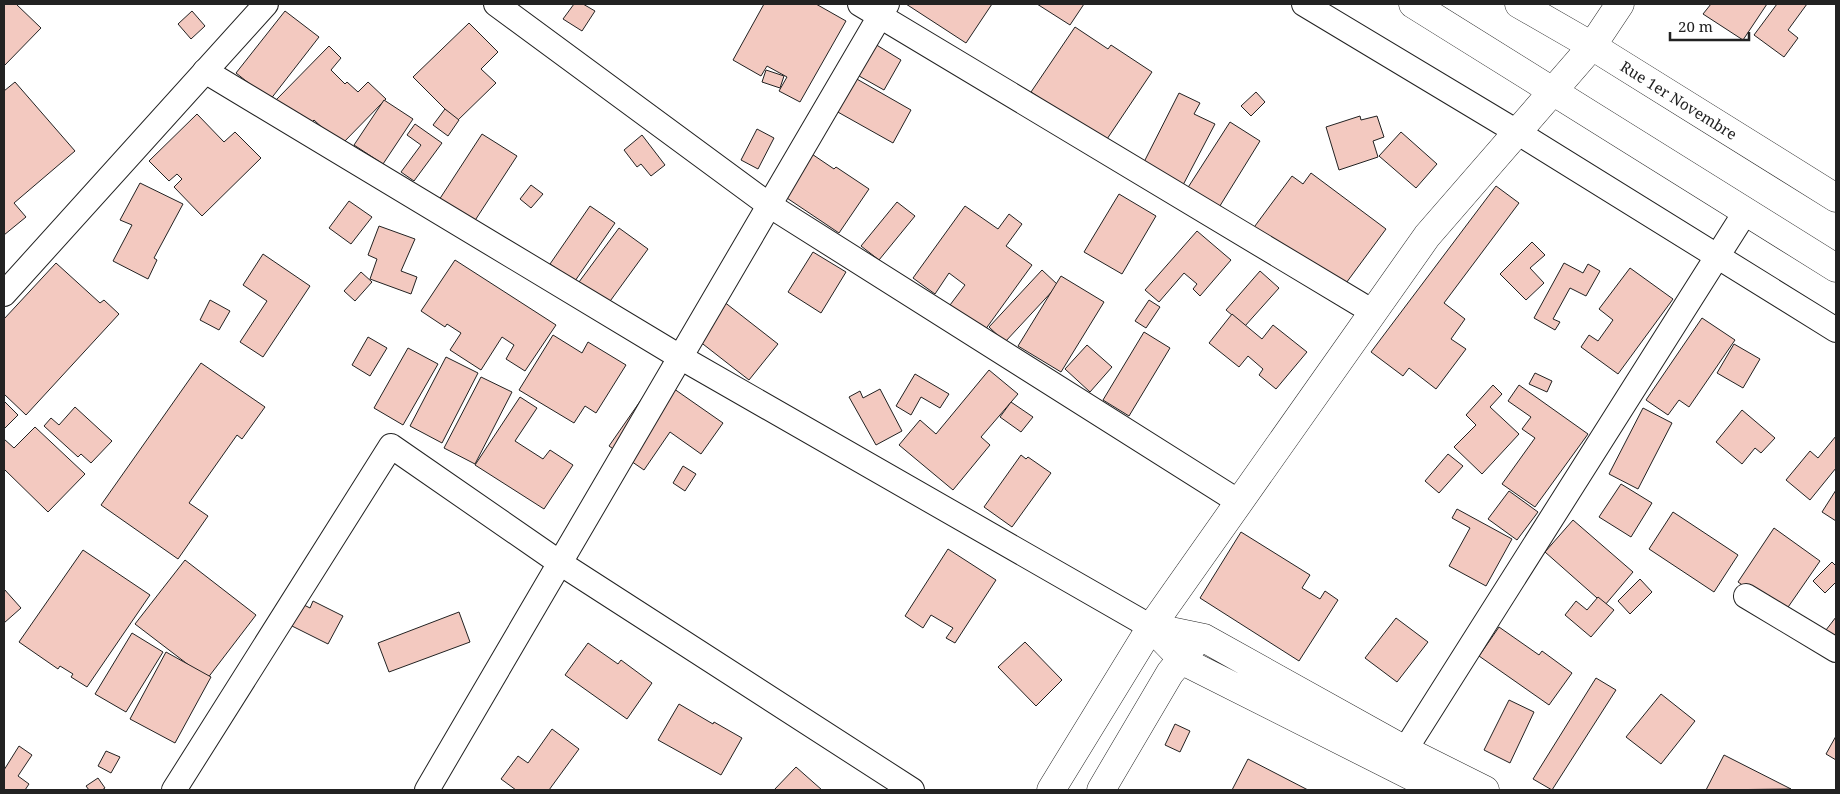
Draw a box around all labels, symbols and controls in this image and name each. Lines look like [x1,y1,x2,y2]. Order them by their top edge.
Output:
scale bar [1670,10,1749,42]
text: 20 m [1678,16,1713,36]
street label: Rue 1er Novembre [1617,56,1741,144]

